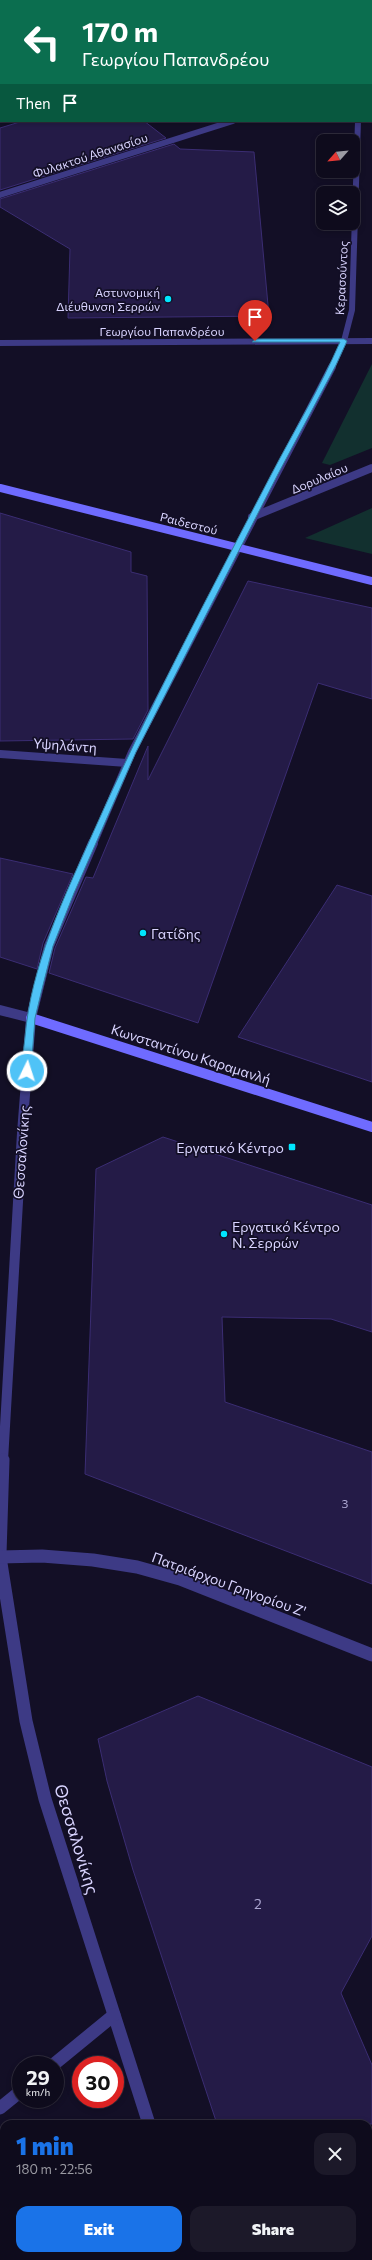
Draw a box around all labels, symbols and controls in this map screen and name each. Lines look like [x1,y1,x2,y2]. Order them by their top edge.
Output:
text: 170 m [82,14,158,48]
icon: left [16,16,68,68]
text: Γεωργίου Παπανδρέου [82,48,269,70]
icon: arrive [59,92,81,114]
text: Then [16,94,51,112]
street label: Φυλακτού Αθανασίου [31,130,149,180]
north arrow [316,134,360,178]
map controls [316,134,360,230]
button: layers [316,186,360,230]
street label: Κερασούντος [332,240,350,315]
place label: Αστυνομική Διέυθυνση Σερρών [56,285,160,313]
marker: Αστυνομική Διέυθυνση Σερρών [163,294,173,304]
pin [238,300,272,341]
icon: arrive [244,306,266,328]
street label: Γεωργίου Παπανδρέου [100,324,225,338]
street label: Δορυλαίου [289,460,350,496]
street label: Ραιδεστού [159,509,219,537]
street label: Υψηλάντη [33,734,97,756]
place label: Γατίδης [151,925,201,942]
marker: Γατίδης [138,928,148,938]
street label: Κωνσταντίνου Καραμανλή [109,1020,273,1088]
position arrow [6,1050,48,1092]
street label: Θεσσαλονίκης [9,1104,33,1199]
place label: Εργατικό Κέντρο [176,1139,284,1156]
marker: Εργατικό Κέντρο [287,1142,297,1152]
place label: Εργατικό Κέντρο Ν. Σερρών [232,1218,340,1251]
marker: Εργατικό Κέντρο Ν. Σερρών [219,1229,229,1239]
house number: 3 [342,1496,349,1510]
street label: Πατριάρχου Γρηγορίου Ζ' [150,1548,308,1620]
street label: Θεσσαλονίκης [50,1781,104,1897]
house number: 2 [254,1895,262,1912]
speed limit sign: 30 [72,2056,124,2108]
text: 29 [26,2065,50,2089]
text: km/h [26,2086,50,2098]
text: 1 min [16,2131,74,2160]
button: close [314,2133,356,2175]
text: 180 m · 22:56 [16,2161,93,2177]
button: Exit [16,2206,182,2252]
button: Share [190,2206,356,2252]

